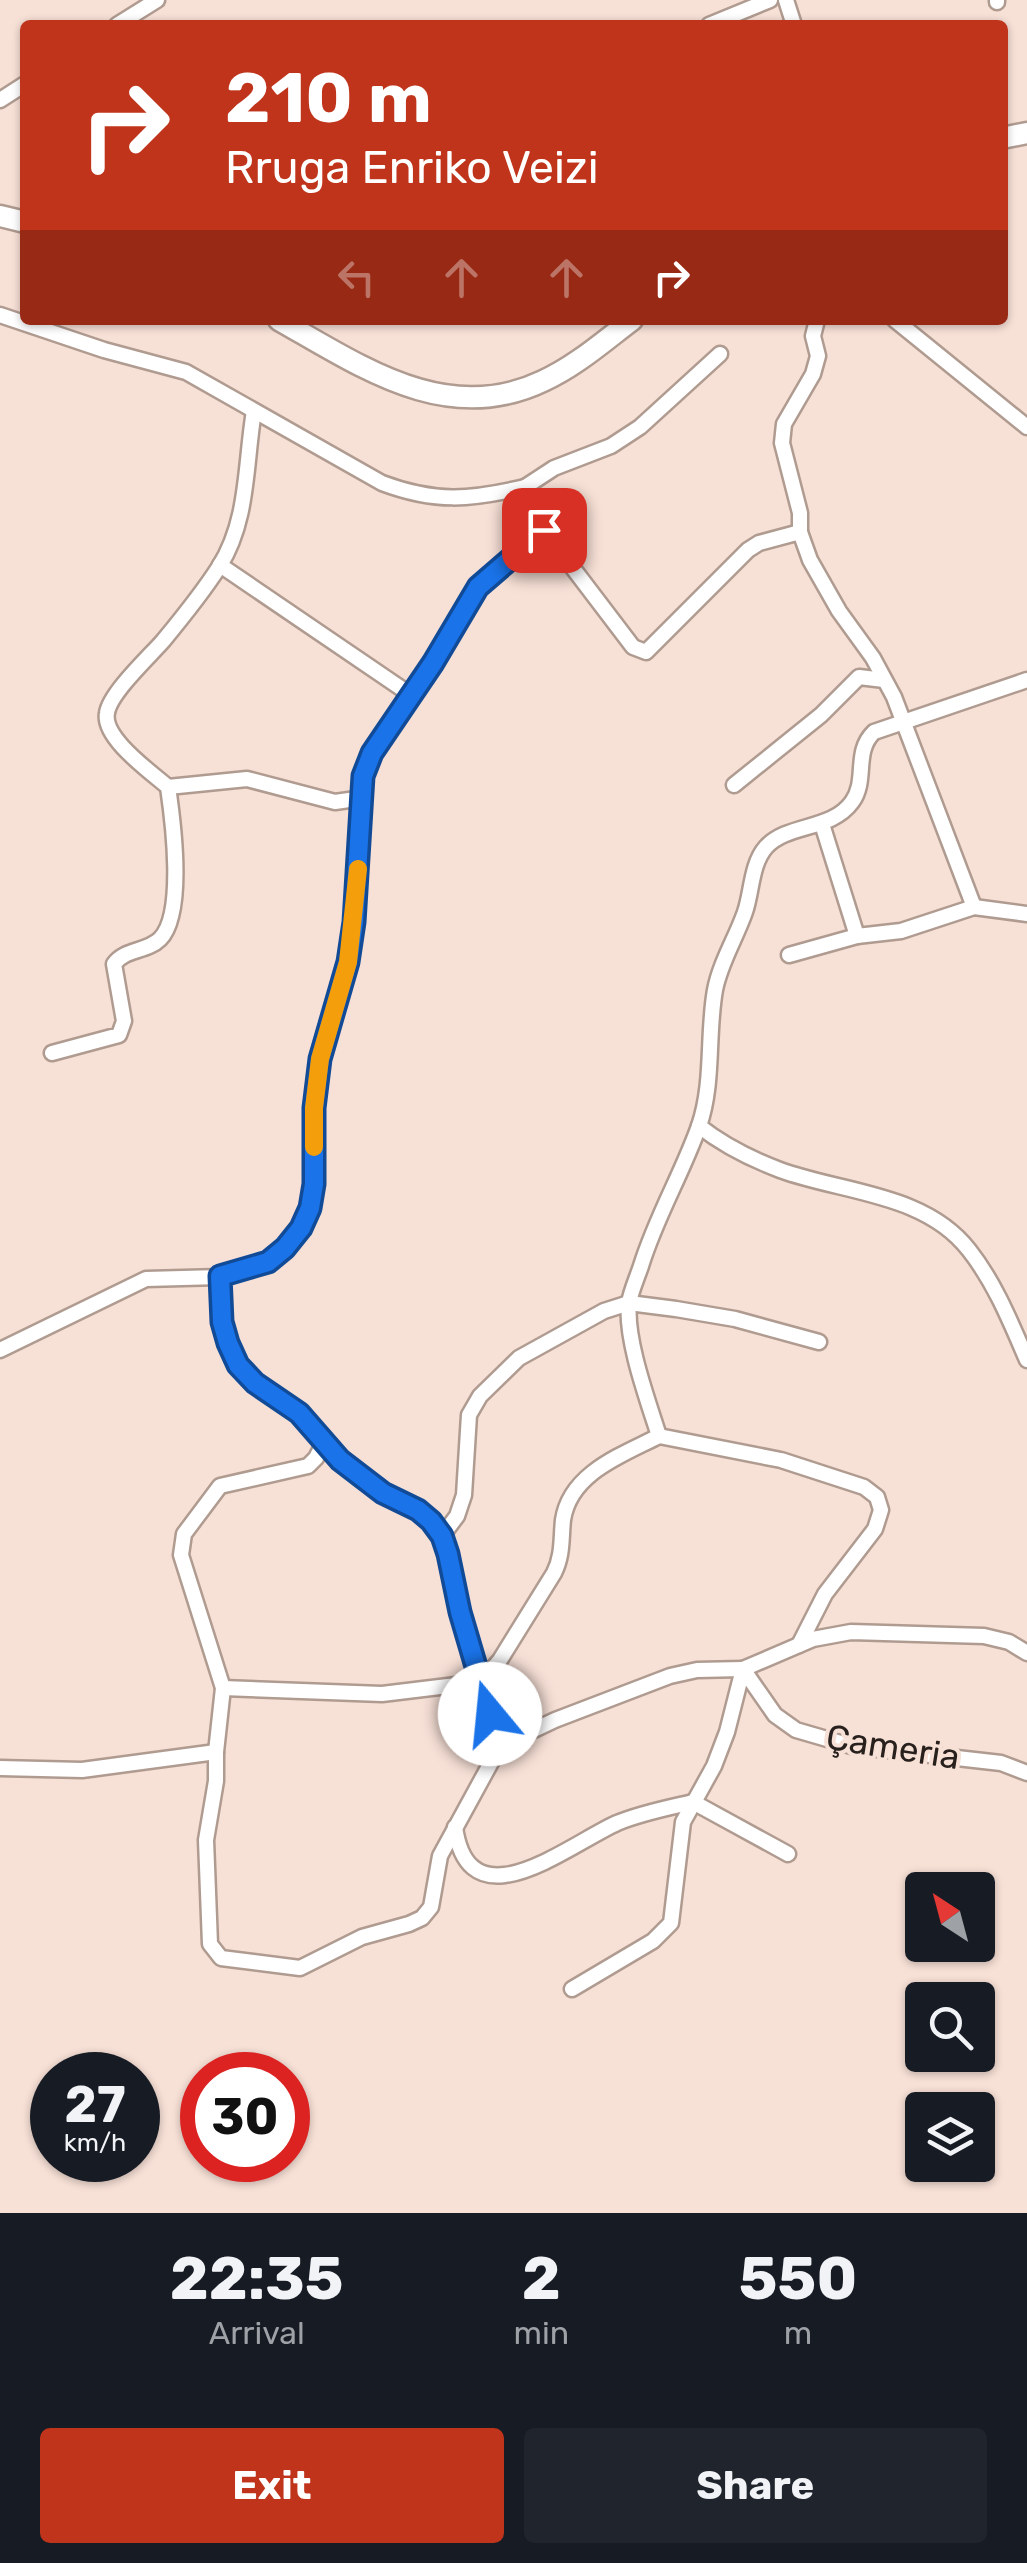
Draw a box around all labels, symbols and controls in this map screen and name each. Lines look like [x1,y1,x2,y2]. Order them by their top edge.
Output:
text: 210 m [225,57,432,140]
icon: right [60,60,190,190]
text: Rruga Enriko Veizi [225,141,599,194]
icon: left [329,250,384,305]
icon: ahead [434,250,489,305]
icon: ahead [539,250,594,305]
icon: right [644,250,699,305]
pin [502,488,587,573]
icon: arrive [517,503,572,558]
position arrow [438,1662,542,1766]
street label: Çameria [823,1716,963,1778]
north arrow [905,1872,995,1962]
map controls [905,1872,995,2182]
button: search [905,1982,995,2072]
speed limit sign: 30 [180,2052,310,2182]
text: 27 [64,2075,126,2135]
button: layers [905,2092,995,2182]
text: km/h [64,2128,126,2157]
text: 22:35 [170,2243,344,2314]
text: 2 [522,2243,561,2314]
text: 550 [739,2243,857,2314]
text: Arrival [209,2314,305,2352]
text: min [513,2314,569,2352]
text: m [784,2314,812,2352]
button: Exit [40,2428,504,2543]
button: Share [524,2428,987,2543]

